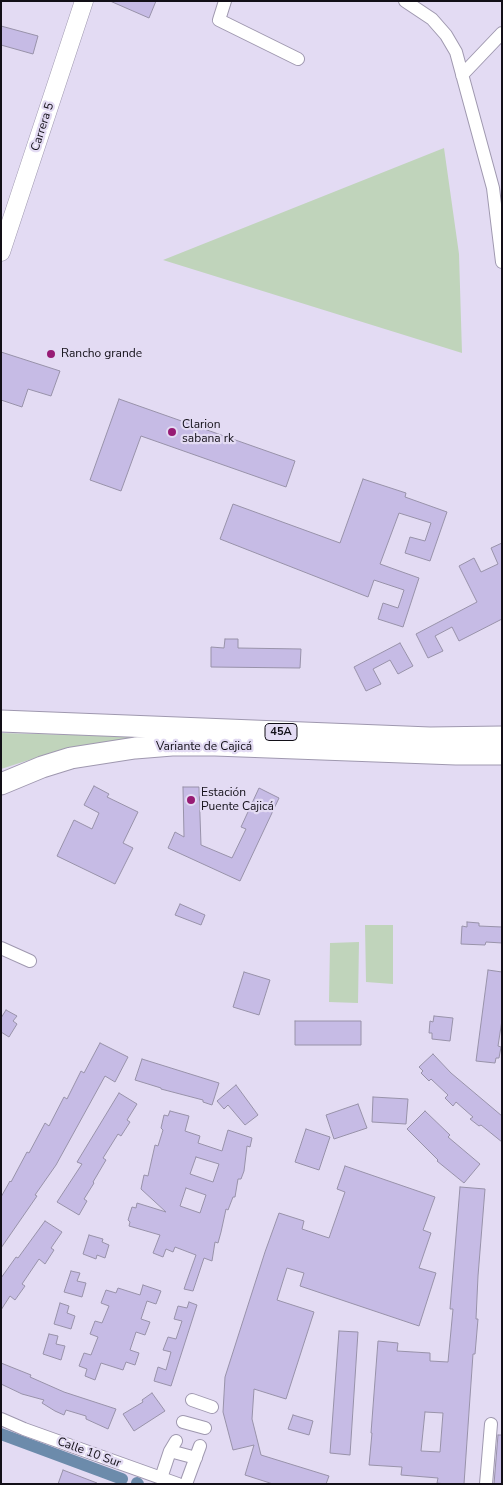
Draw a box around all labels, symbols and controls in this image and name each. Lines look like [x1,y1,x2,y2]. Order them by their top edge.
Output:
street label: Carrera 5 [28,101,58,153]
place label: Rancho grande [61,347,142,361]
marker: Rancho grande [45,348,57,360]
place label: Clarion sabana rk [182,418,234,446]
marker: Clarion sabana rk [166,426,178,438]
road number: 45A [265,724,297,740]
street label: Variante de Cajicá [156,740,252,754]
place label: Estación Puente Cajicá [201,786,274,814]
marker: Estación Puente Cajicá [185,794,197,806]
street label: Calle 10 Sur [55,1435,123,1471]

